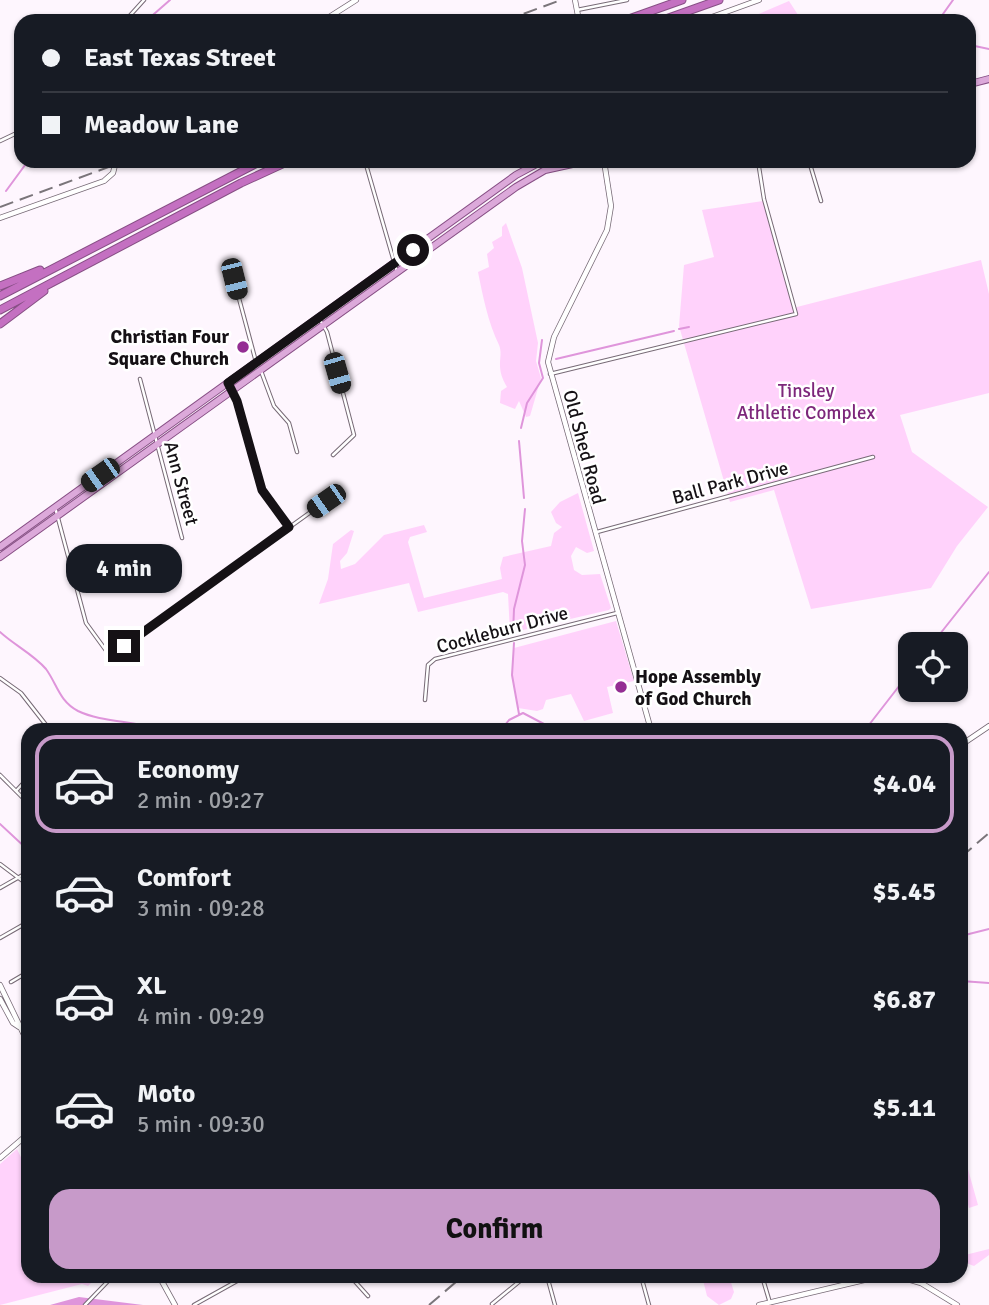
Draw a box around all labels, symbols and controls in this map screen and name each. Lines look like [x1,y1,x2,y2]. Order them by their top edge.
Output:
text: East Texas Street [84,42,276,74]
text: Meadow Lane [84,109,239,141]
route start [397,234,429,266]
car [219,256,250,302]
place label: Christian Four Square Church [108,325,229,371]
marker: Christian Four Square Church [235,339,251,355]
car [322,350,353,396]
park label: Tinsley Athletic Complex [737,379,875,425]
street label: Old Shed Road [557,387,611,507]
street label: Ann Street [158,439,204,528]
car [77,454,124,496]
street label: Ball Park Drive [669,456,791,510]
car [303,480,350,522]
callout: 4 min [66,544,182,594]
text: 4 min [96,554,152,583]
street label: Cockleburr Drive [434,601,571,659]
route end [108,630,140,662]
map controls [898,632,968,702]
button: locate [898,632,968,702]
place label: Hope Assembly of God Church [635,665,761,711]
marker: Hope Assembly of God Church [613,679,629,695]
icon: car [53,753,116,816]
text: Economy [137,754,239,786]
text: $4.04 [872,768,936,800]
text: 2 min · 09:27 [137,786,265,815]
icon: car [53,861,116,924]
text: Comfort [137,862,231,894]
text: $5.45 [872,876,936,908]
text: 3 min · 09:28 [137,894,265,923]
icon: car [53,969,116,1032]
text: XL [137,970,167,1002]
text: $6.87 [872,984,936,1016]
text: 4 min · 09:29 [137,1002,265,1031]
icon: car [53,1077,116,1140]
text: Moto [137,1078,195,1110]
text: $5.11 [872,1092,936,1124]
text: 5 min · 09:30 [137,1110,265,1139]
button: Confirm [49,1189,940,1269]

